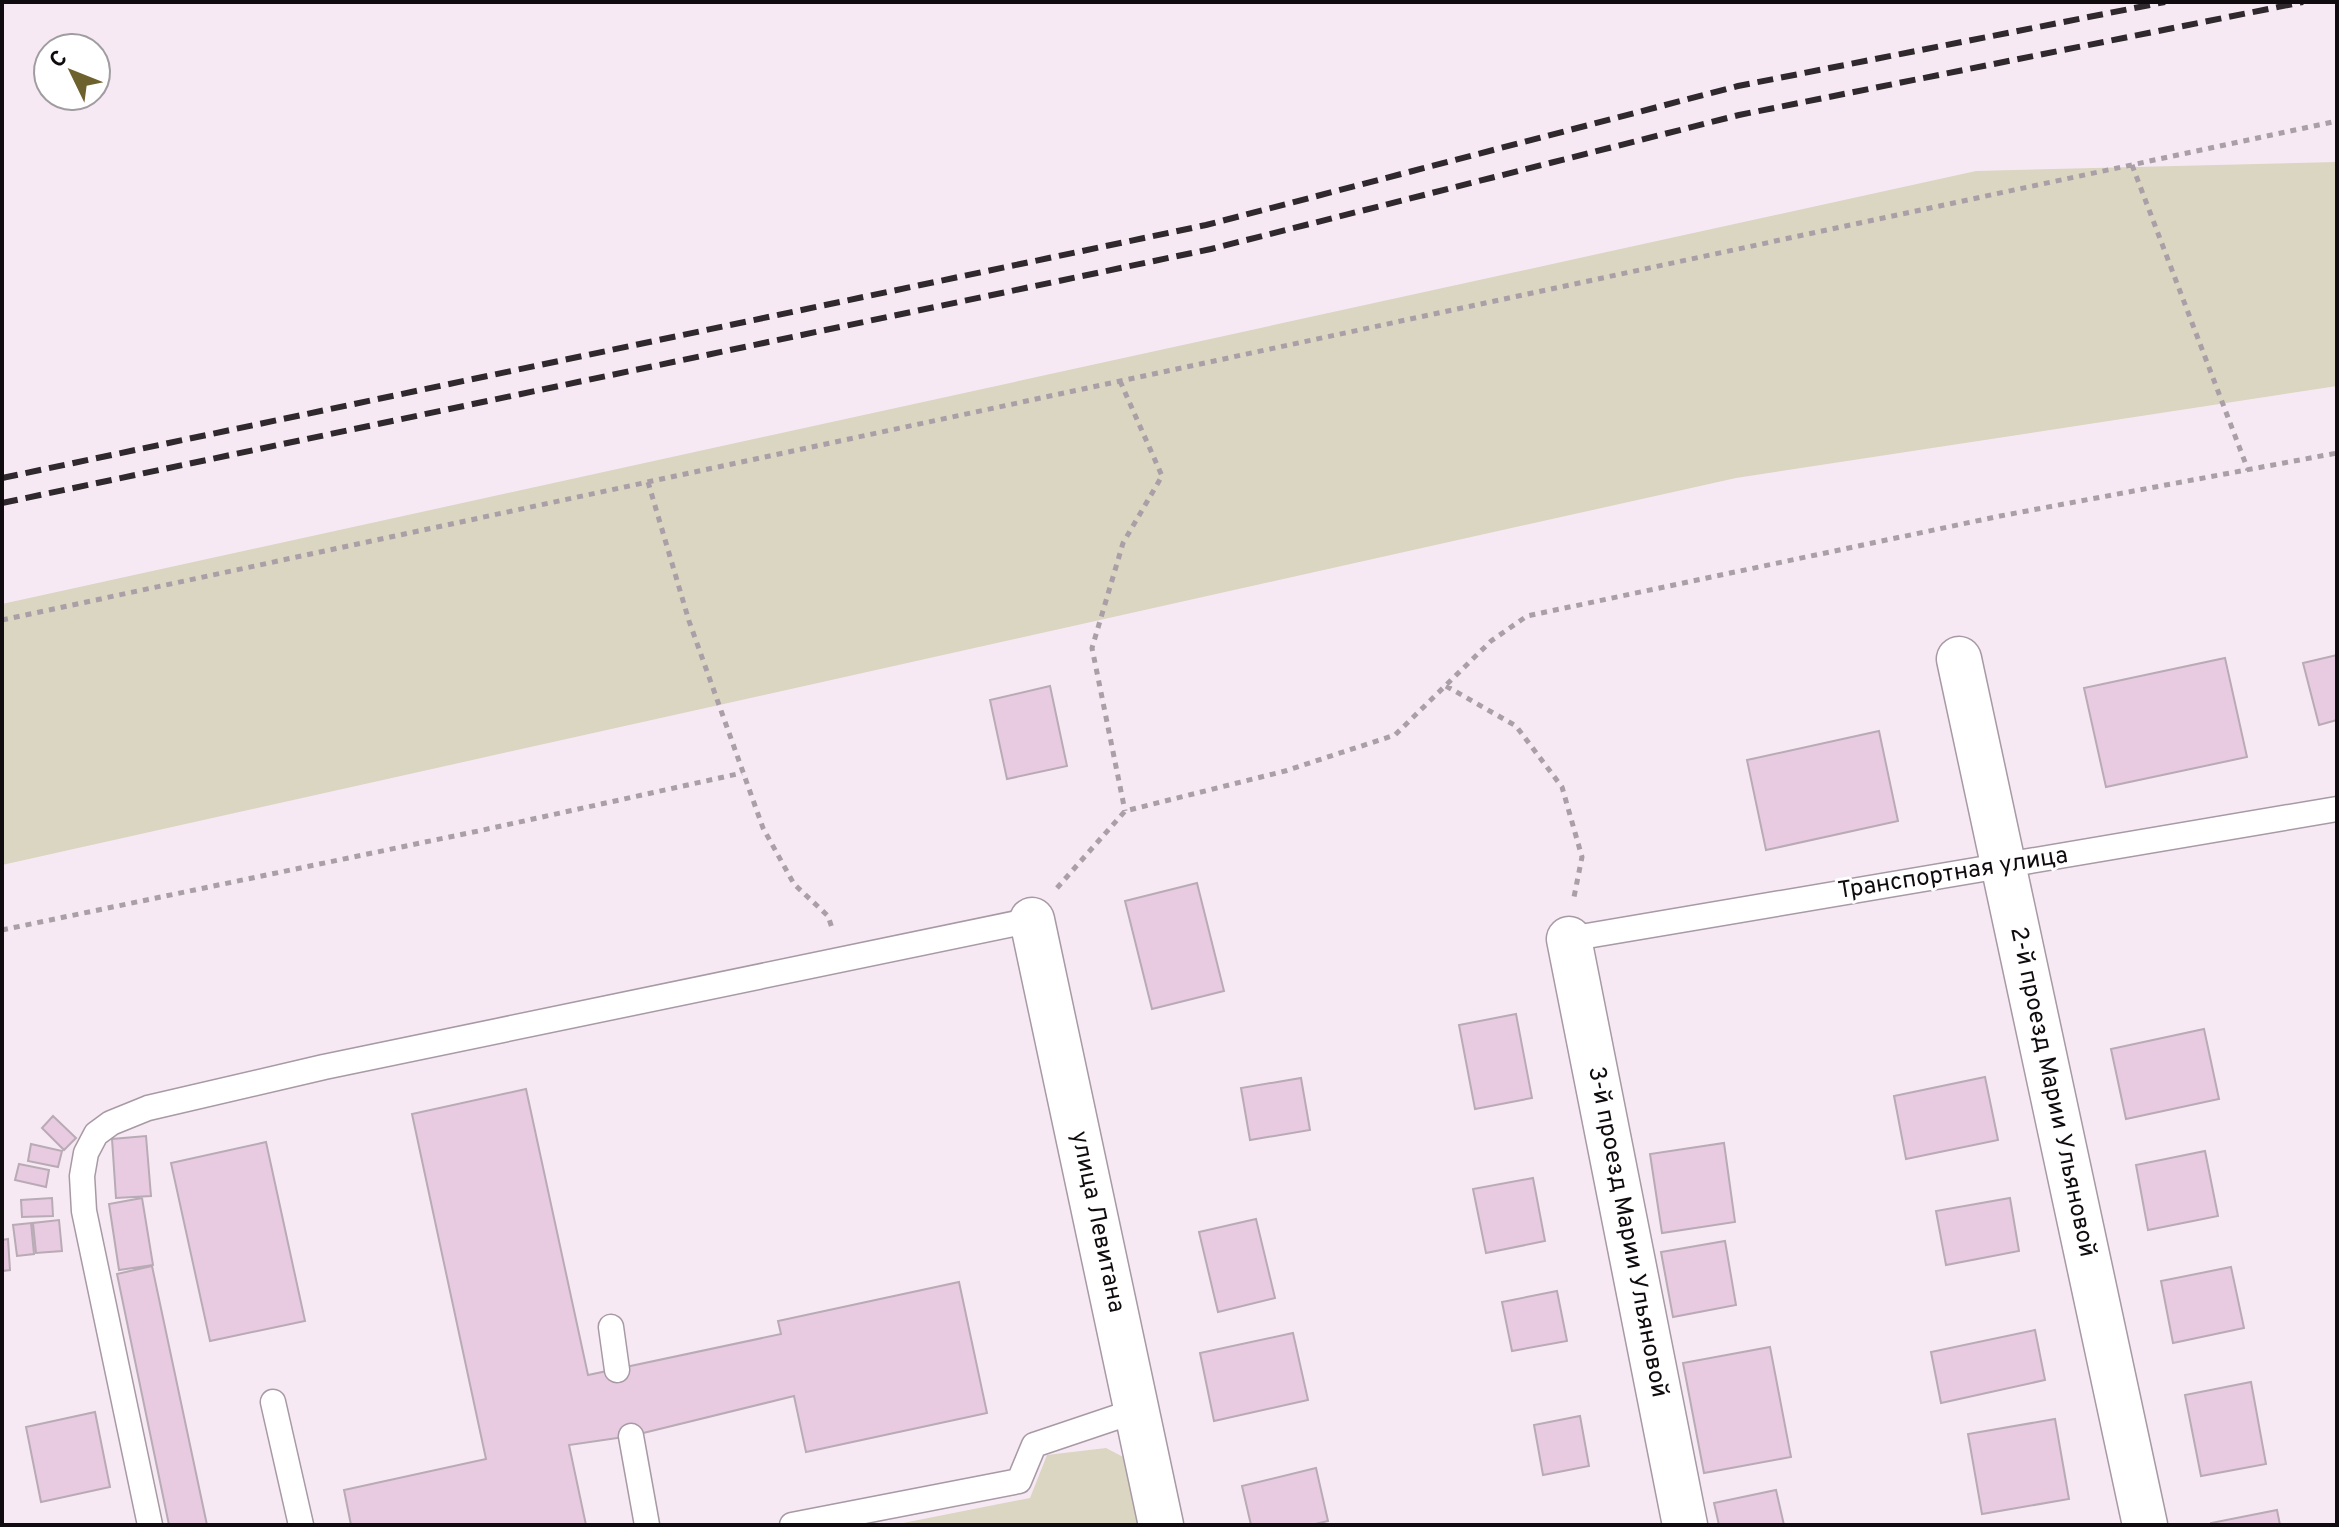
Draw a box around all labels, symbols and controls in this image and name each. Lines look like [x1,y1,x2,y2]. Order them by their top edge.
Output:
north arrow [32,32,112,112]
text: С [45,46,74,74]
street label: Транспортная улица [1836,841,2070,907]
street label: 2-й проезд Марии Ульяновой [2002,924,2102,1260]
street label: 3-й проезд Марии Ульяновой [1580,1064,1674,1400]
street label: улица Левитана [1063,1128,1131,1316]

